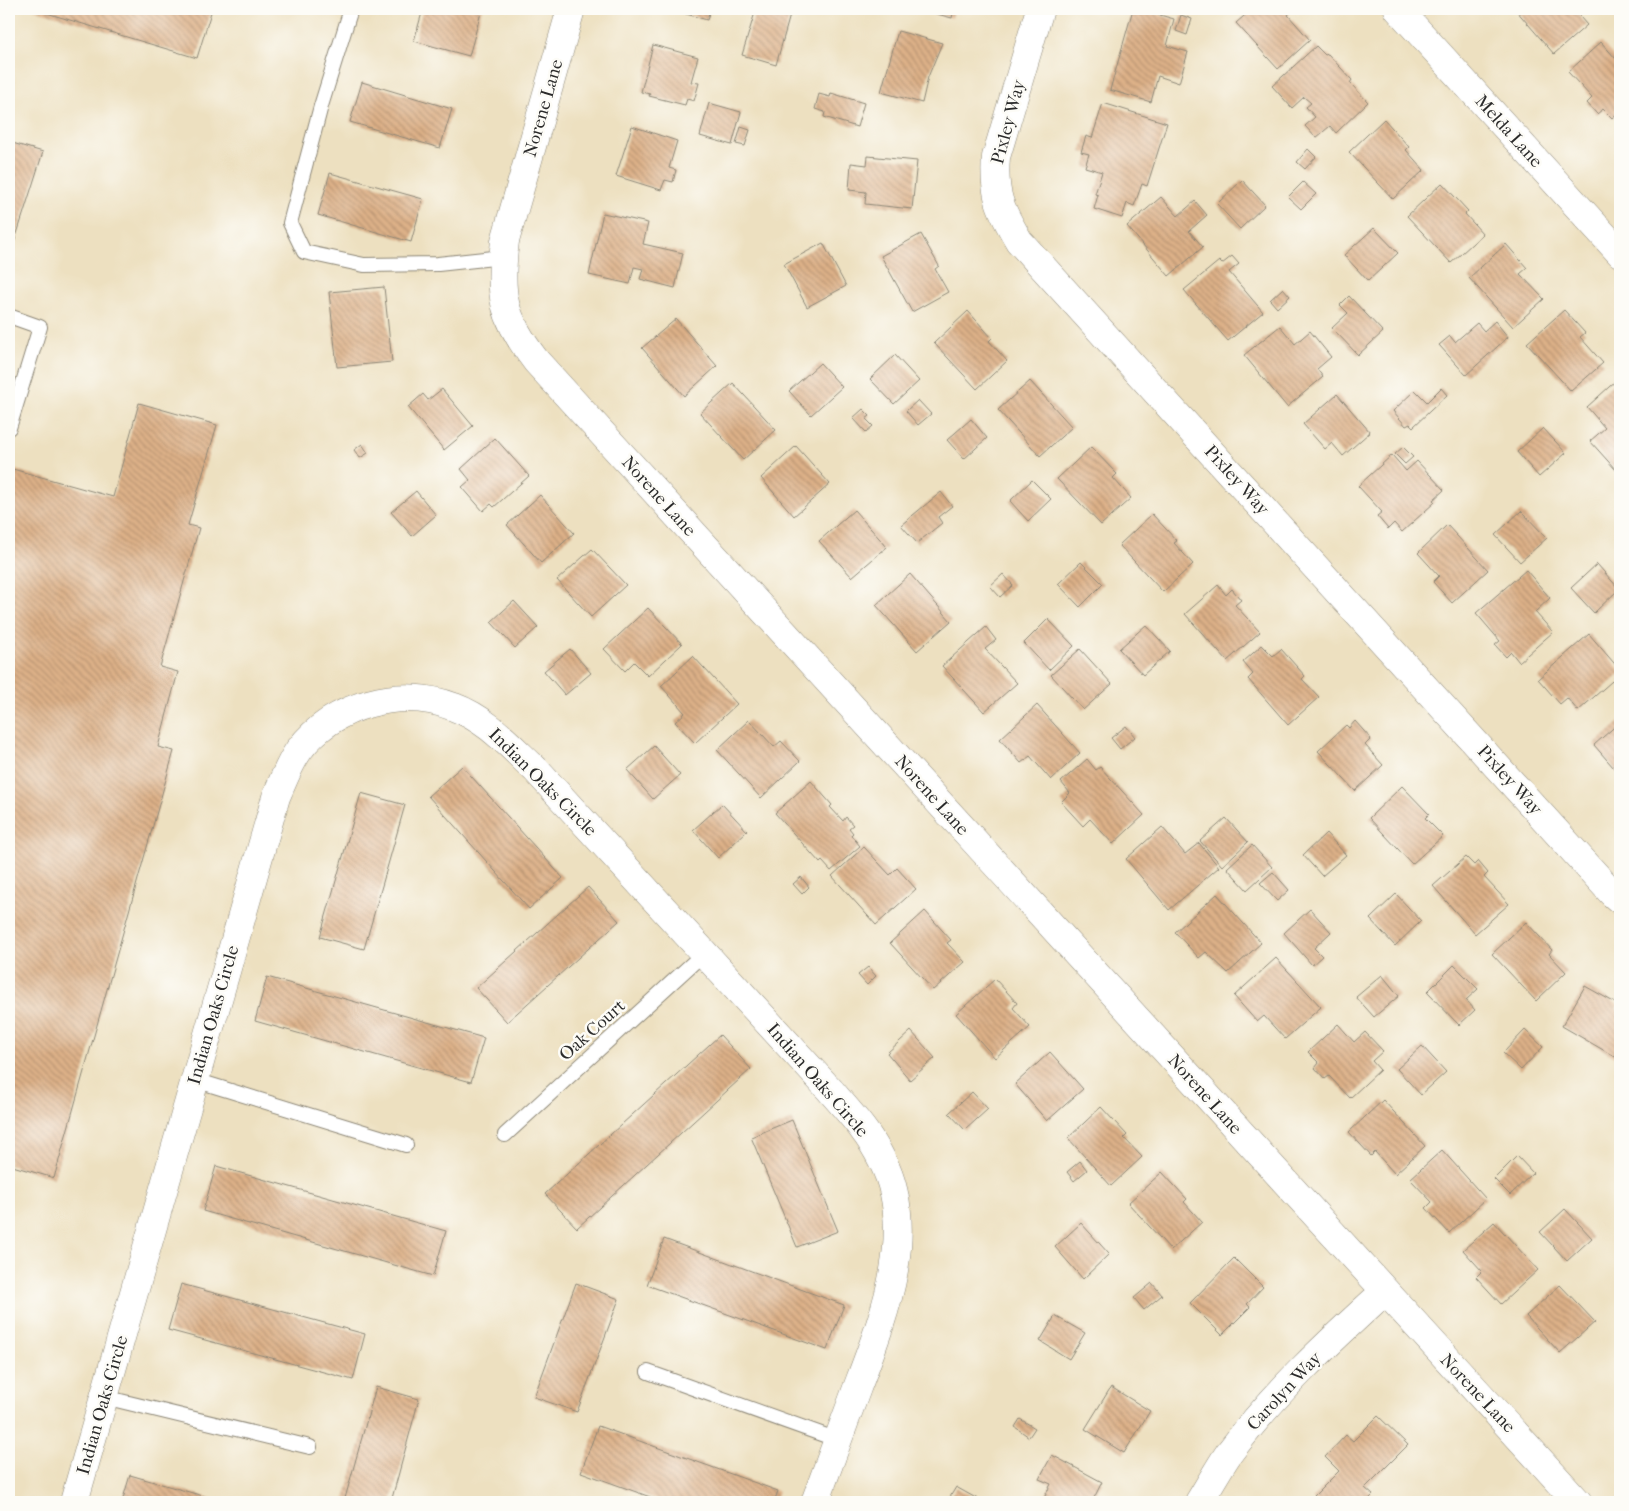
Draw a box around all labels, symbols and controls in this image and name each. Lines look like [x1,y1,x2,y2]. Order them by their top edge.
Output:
street label: Norene Lane [520,57,567,159]
street label: Pixley Way [987,76,1030,167]
street label: Melda Lane [1471,91,1547,172]
street label: Pixley Way [1200,441,1274,521]
street label: Norene Lane [617,452,700,541]
street label: Indian Oaks Circle [484,724,601,841]
street label: Pixley Way [1473,741,1547,821]
street label: Norene Lane [890,751,973,840]
street label: Indian Oaks Circle [184,943,243,1087]
street label: Oak Court [555,995,630,1065]
street label: Indian Oaks Circle [762,1019,873,1142]
street label: Norene Lane [1163,1050,1246,1139]
street label: Indian Oaks Circle [73,1333,132,1477]
street label: Carolyn Way [1243,1347,1327,1435]
street label: Norene Lane [1436,1349,1520,1437]

